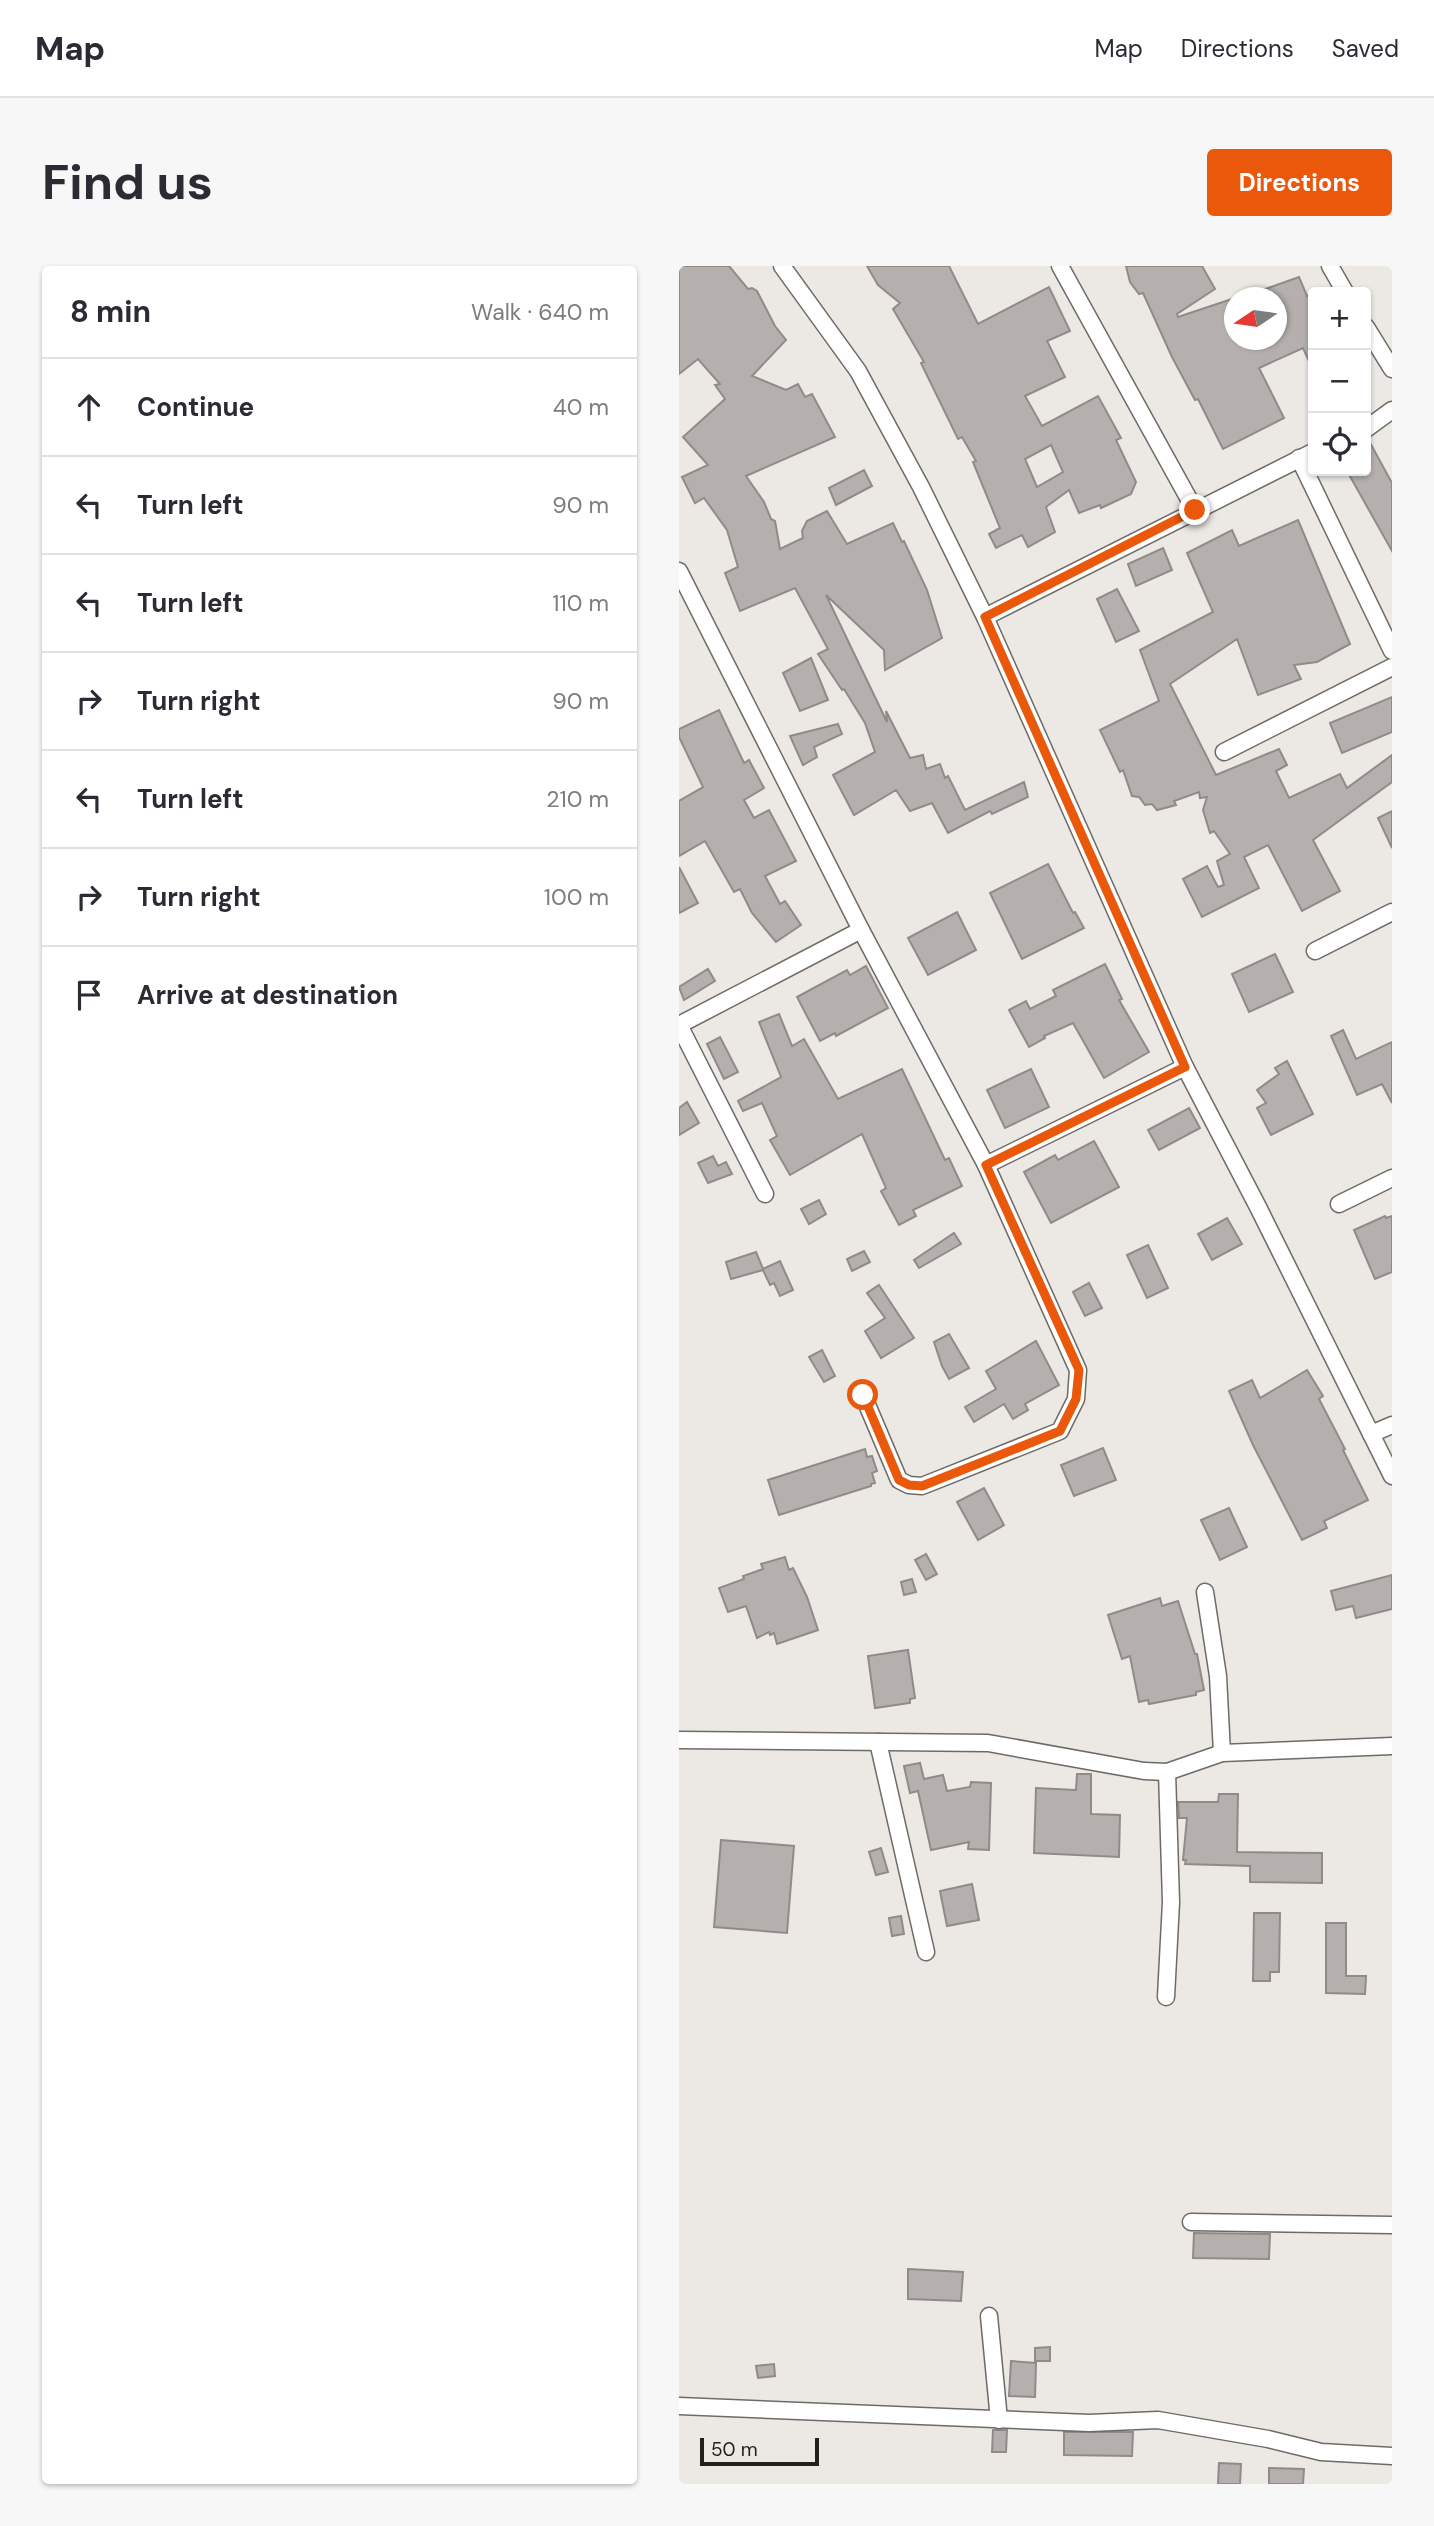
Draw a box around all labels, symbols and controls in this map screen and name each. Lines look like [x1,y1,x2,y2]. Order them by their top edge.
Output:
text: Map [35,27,105,70]
text: Map [1095,33,1143,64]
text: Directions [1181,33,1294,64]
text: Saved [1332,33,1399,64]
button: Directions [1207,149,1392,216]
text: Find us [42,150,213,214]
north arrow [1224,287,1287,350]
map controls [1308,287,1371,476]
button: + [1308,287,1371,350]
text: 8 min [70,292,151,331]
text: Walk · 640 m [471,297,609,327]
button: − [1308,350,1371,413]
icon: ahead [70,388,108,426]
text: Continue [137,390,254,424]
text: 40 m [553,392,609,422]
button: locate [1308,413,1371,476]
icon: left [70,486,108,524]
text: Turn left [137,488,244,522]
text: 90 m [552,490,609,520]
route end [1179,494,1210,525]
icon: left [70,584,108,622]
text: Turn left [137,586,244,620]
text: 110 m [552,588,609,618]
icon: right [70,682,108,720]
text: Turn right [137,684,261,718]
text: 90 m [552,686,609,716]
icon: left [70,780,108,818]
text: Turn left [137,782,244,816]
text: 210 m [546,784,609,814]
icon: right [70,878,108,916]
text: Turn right [137,880,261,914]
text: 100 m [544,882,609,912]
icon: arrive [70,976,108,1014]
text: Arrive at destination [137,978,398,1012]
route start [847,1379,878,1410]
scale bar [700,2435,819,2467]
text: 50 m [711,2437,758,2462]

